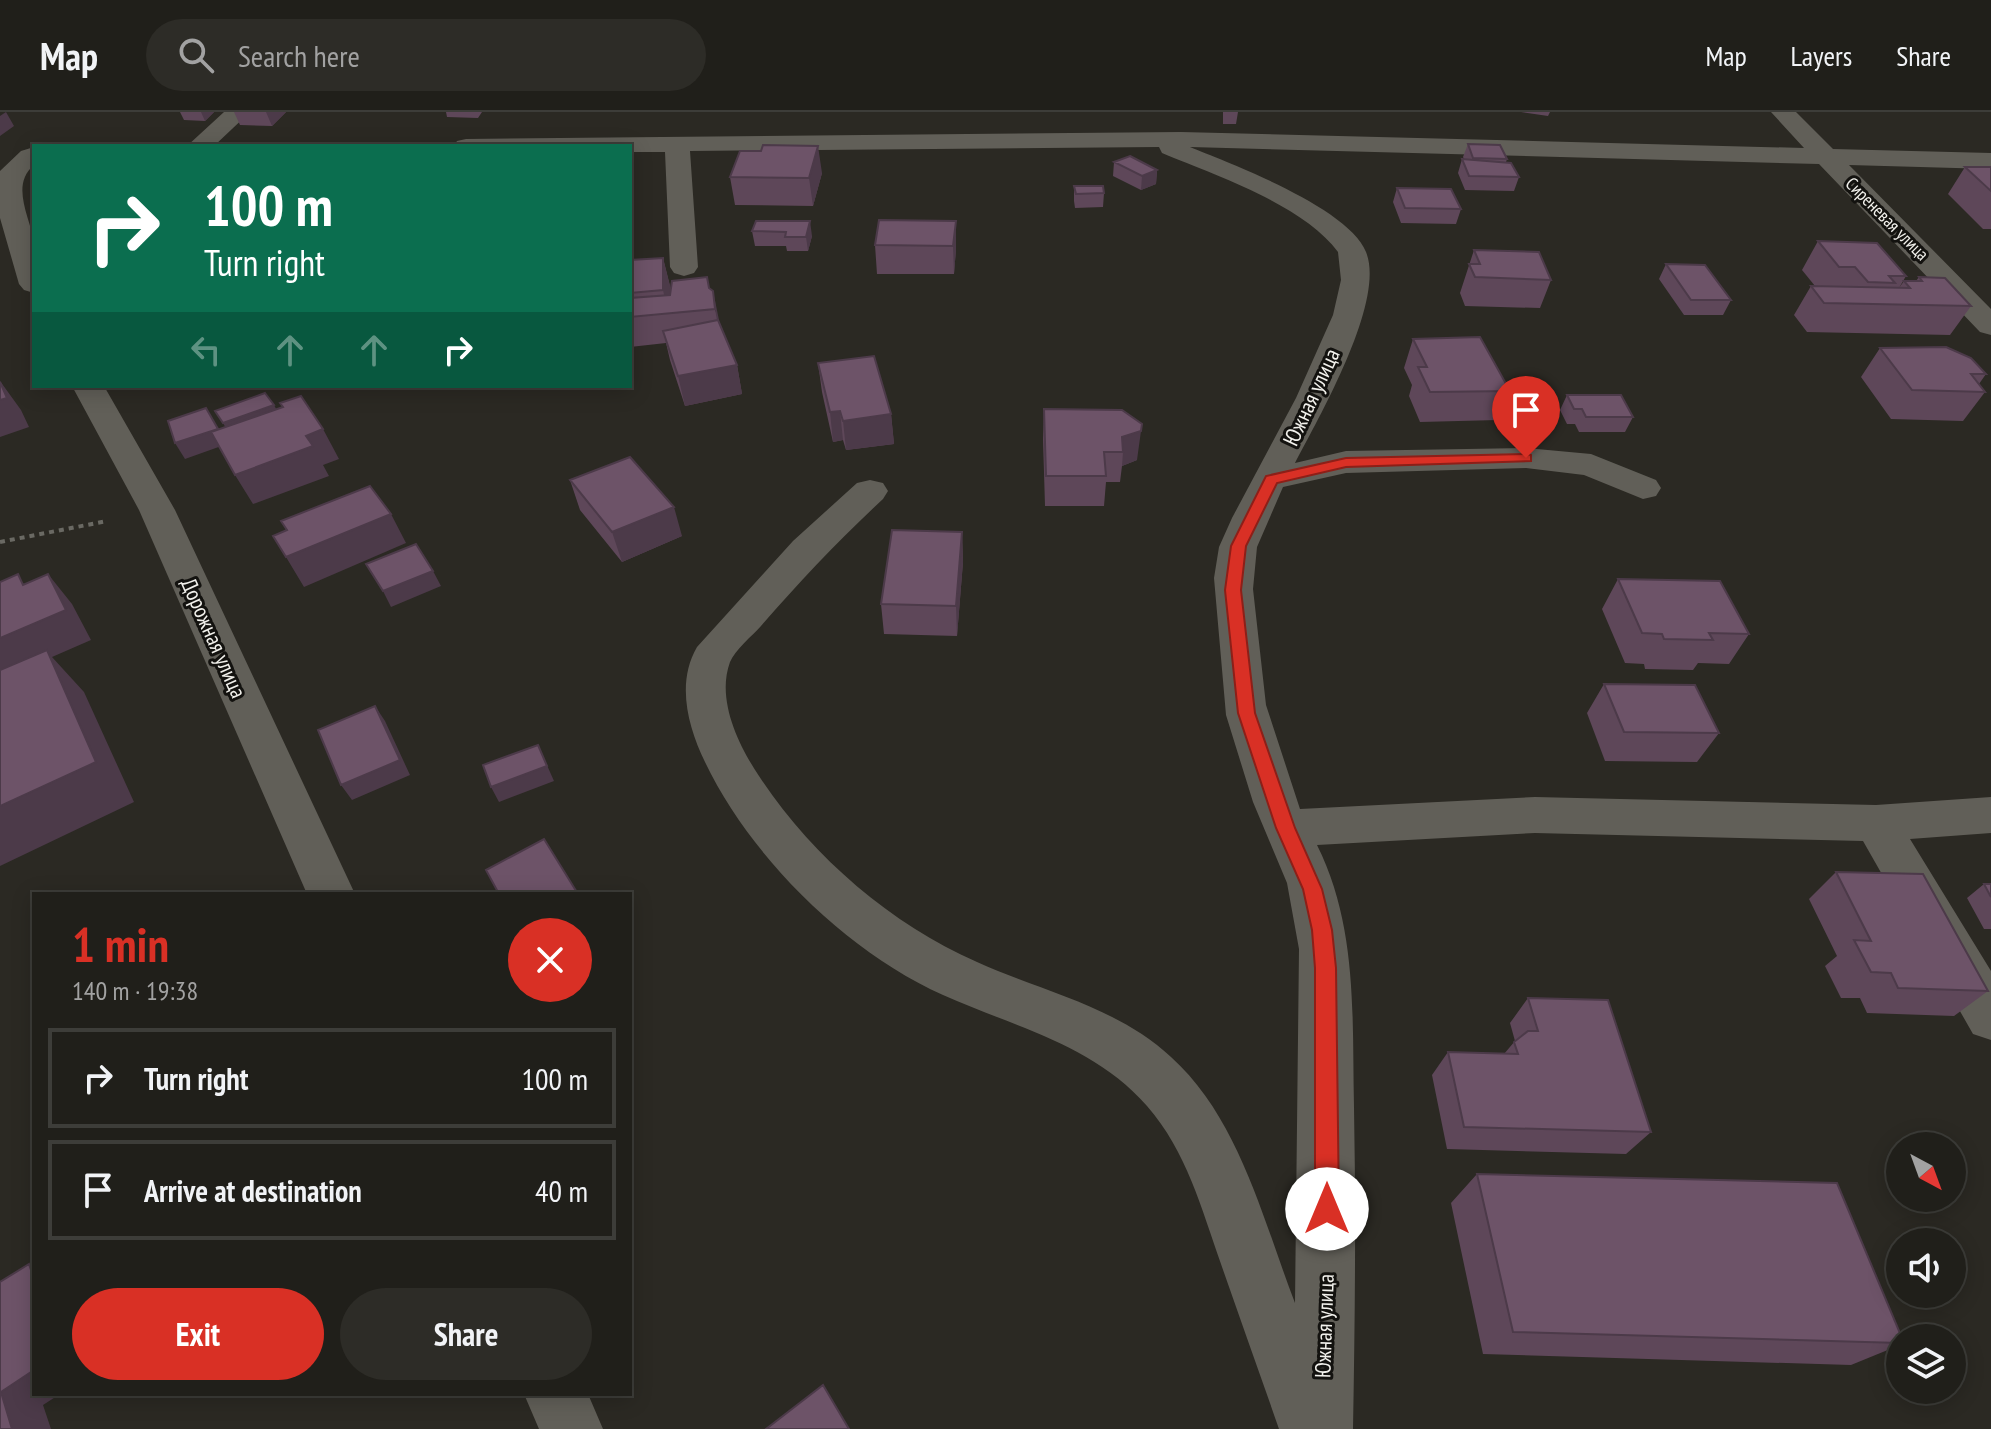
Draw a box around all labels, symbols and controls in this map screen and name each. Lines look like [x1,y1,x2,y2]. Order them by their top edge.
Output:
search box [146,19,706,91]
text: Map [40,31,98,80]
icon: search [174,33,218,77]
text: Search here [238,36,360,75]
text: Map [1705,37,1747,74]
text: Layers [1791,37,1852,74]
text: Share [1896,37,1951,74]
text: 100 m [204,169,333,241]
street label: Сиреневая улица [1841,172,1934,265]
icon: right [72,176,176,280]
text: Turn right [204,239,325,286]
icon: left [184,328,228,372]
icon: ahead [268,328,312,372]
icon: ahead [352,328,396,372]
icon: right [436,328,480,372]
street label: Южная улица [1276,344,1346,450]
pin [1492,376,1560,458]
icon: arrive [1504,388,1548,432]
street label: Дорожная улица [175,574,253,702]
text: 1 min [72,913,169,975]
button: close [508,918,592,1002]
text: 140 m · 19:38 [72,974,198,1007]
icon: right [76,1056,120,1100]
text: Turn right [144,1059,248,1098]
text: 100 m [522,1059,588,1098]
north arrow [1886,1132,1966,1212]
map controls [1886,1132,1966,1404]
position arrow [1285,1167,1369,1251]
icon: arrive [76,1168,120,1212]
text: Arrive at destination [144,1171,362,1210]
text: 40 m [535,1171,588,1210]
button: sound [1886,1228,1966,1308]
street label: Южная улица [1308,1273,1340,1379]
button: Exit [72,1288,324,1380]
button: Share [340,1288,592,1380]
button: layers [1886,1324,1966,1404]

